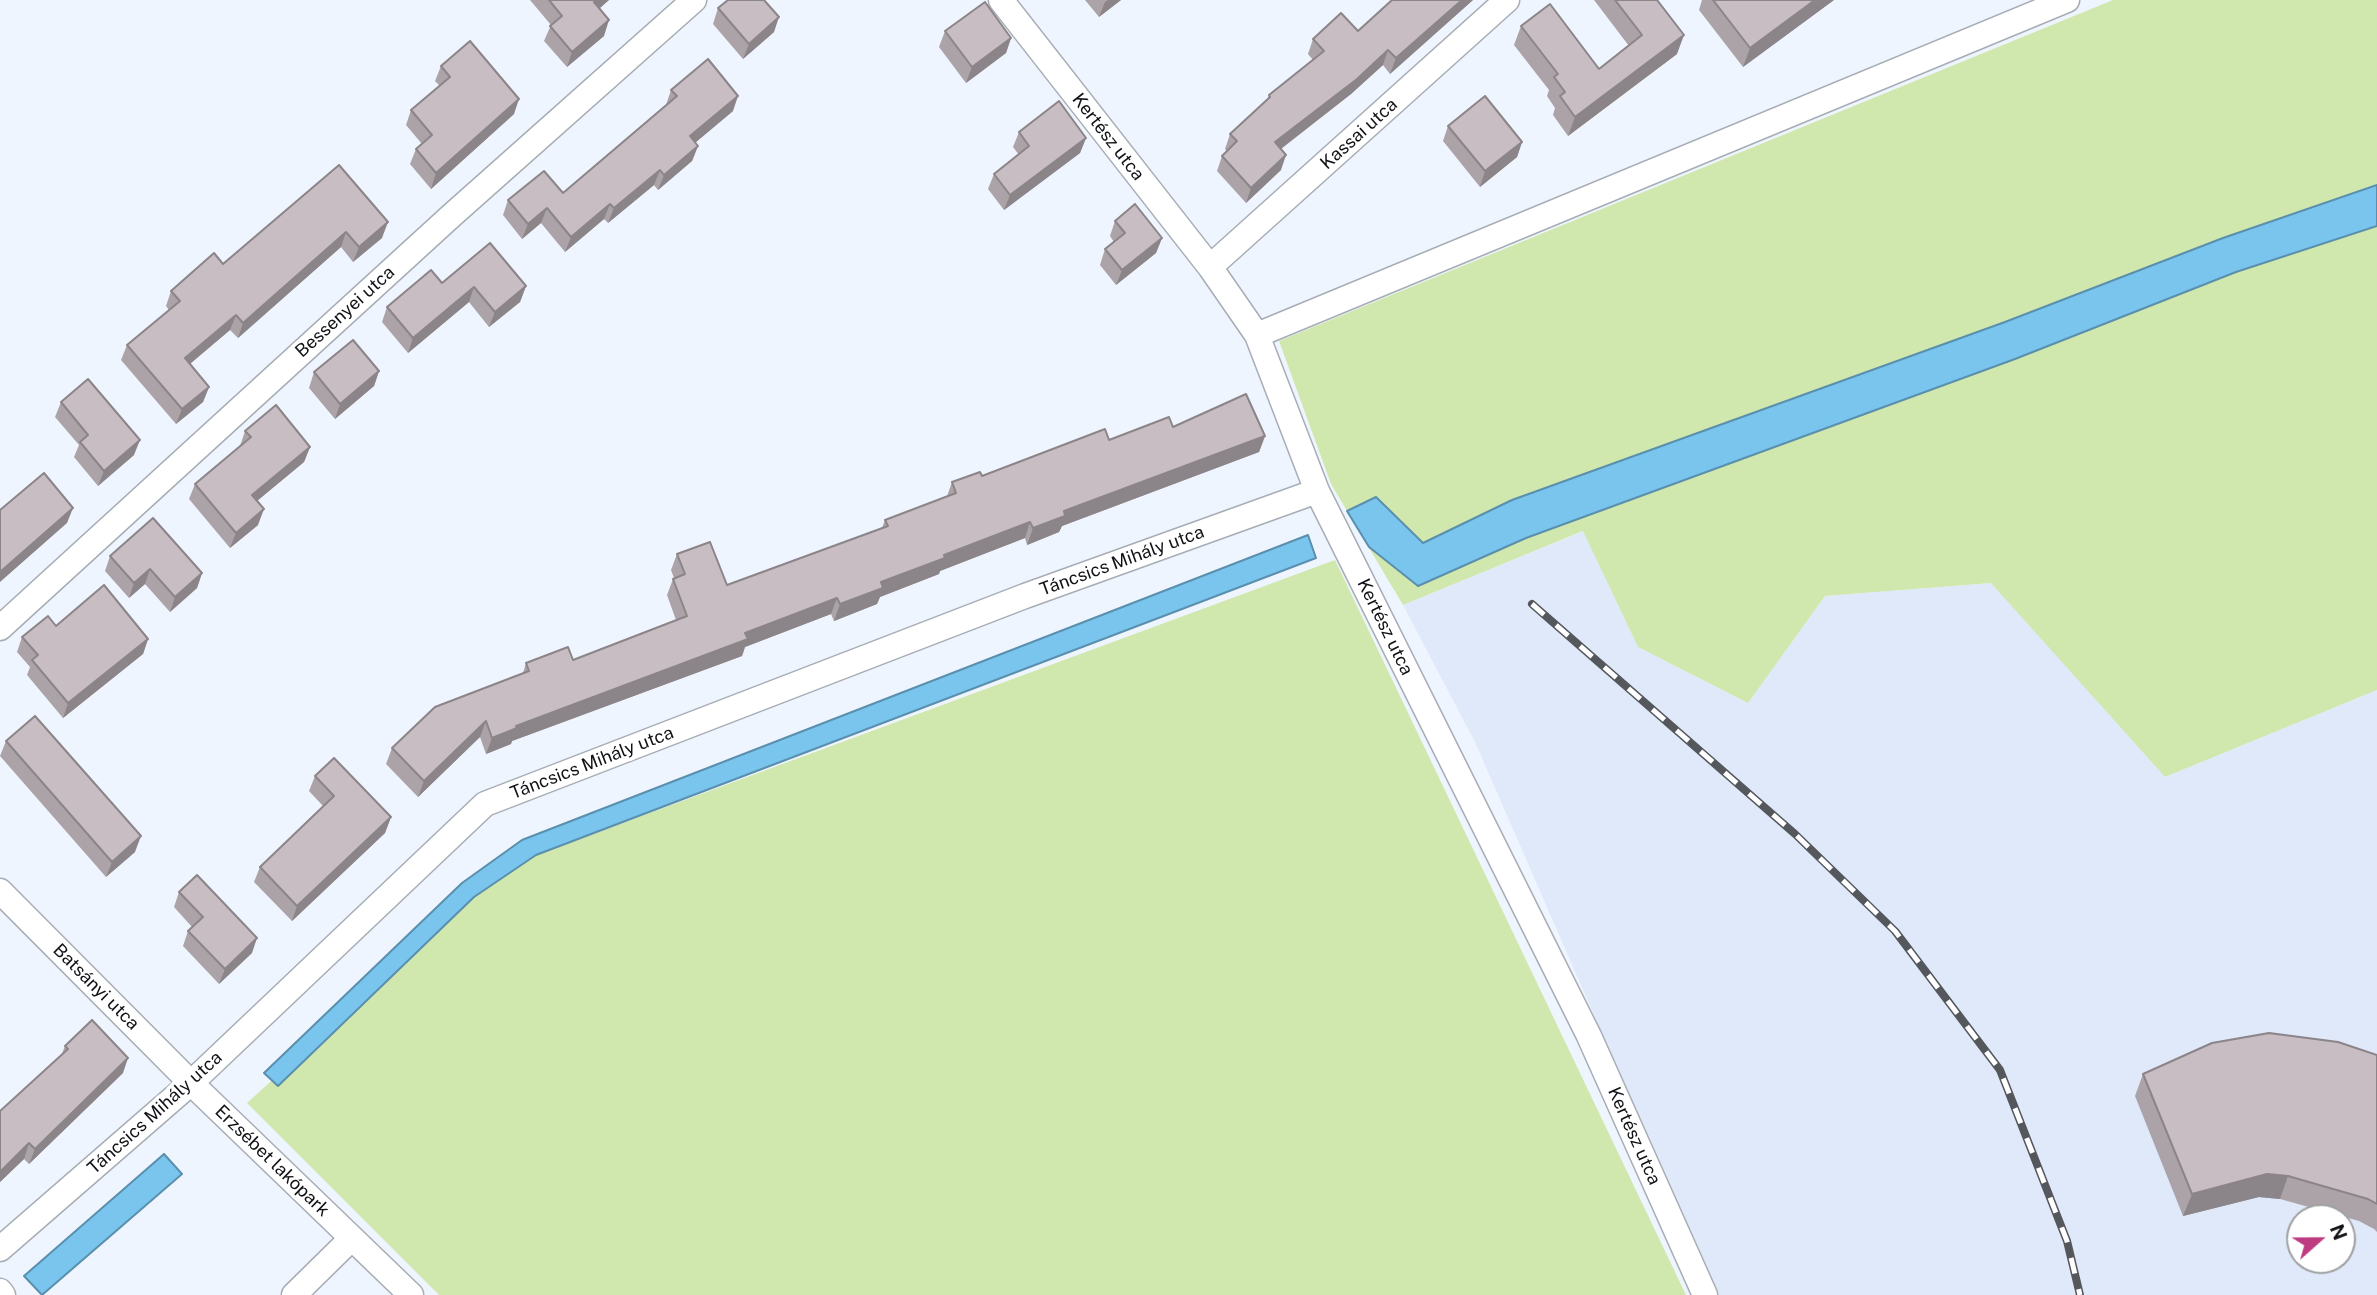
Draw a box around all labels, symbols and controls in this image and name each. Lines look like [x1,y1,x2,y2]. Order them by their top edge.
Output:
street label: Kertész utca [1067,89,1149,185]
street label: Kassai utca [1316,94,1402,174]
street label: Bessenyei utca [291,262,399,362]
street label: Táncsics Mihály utca [1037,521,1207,601]
street label: Kertész utca [1352,575,1418,679]
street label: Táncsics Mihály utca [507,722,677,804]
street label: Batsányi utca [48,939,144,1035]
street label: Táncsics Mihály utca [83,1047,227,1179]
street label: Kertész utca [1603,1084,1665,1188]
street label: Erzsébet lakópark [210,1101,334,1221]
north arrow [2286,1204,2356,1274]
text: N [2326,1221,2352,1243]

